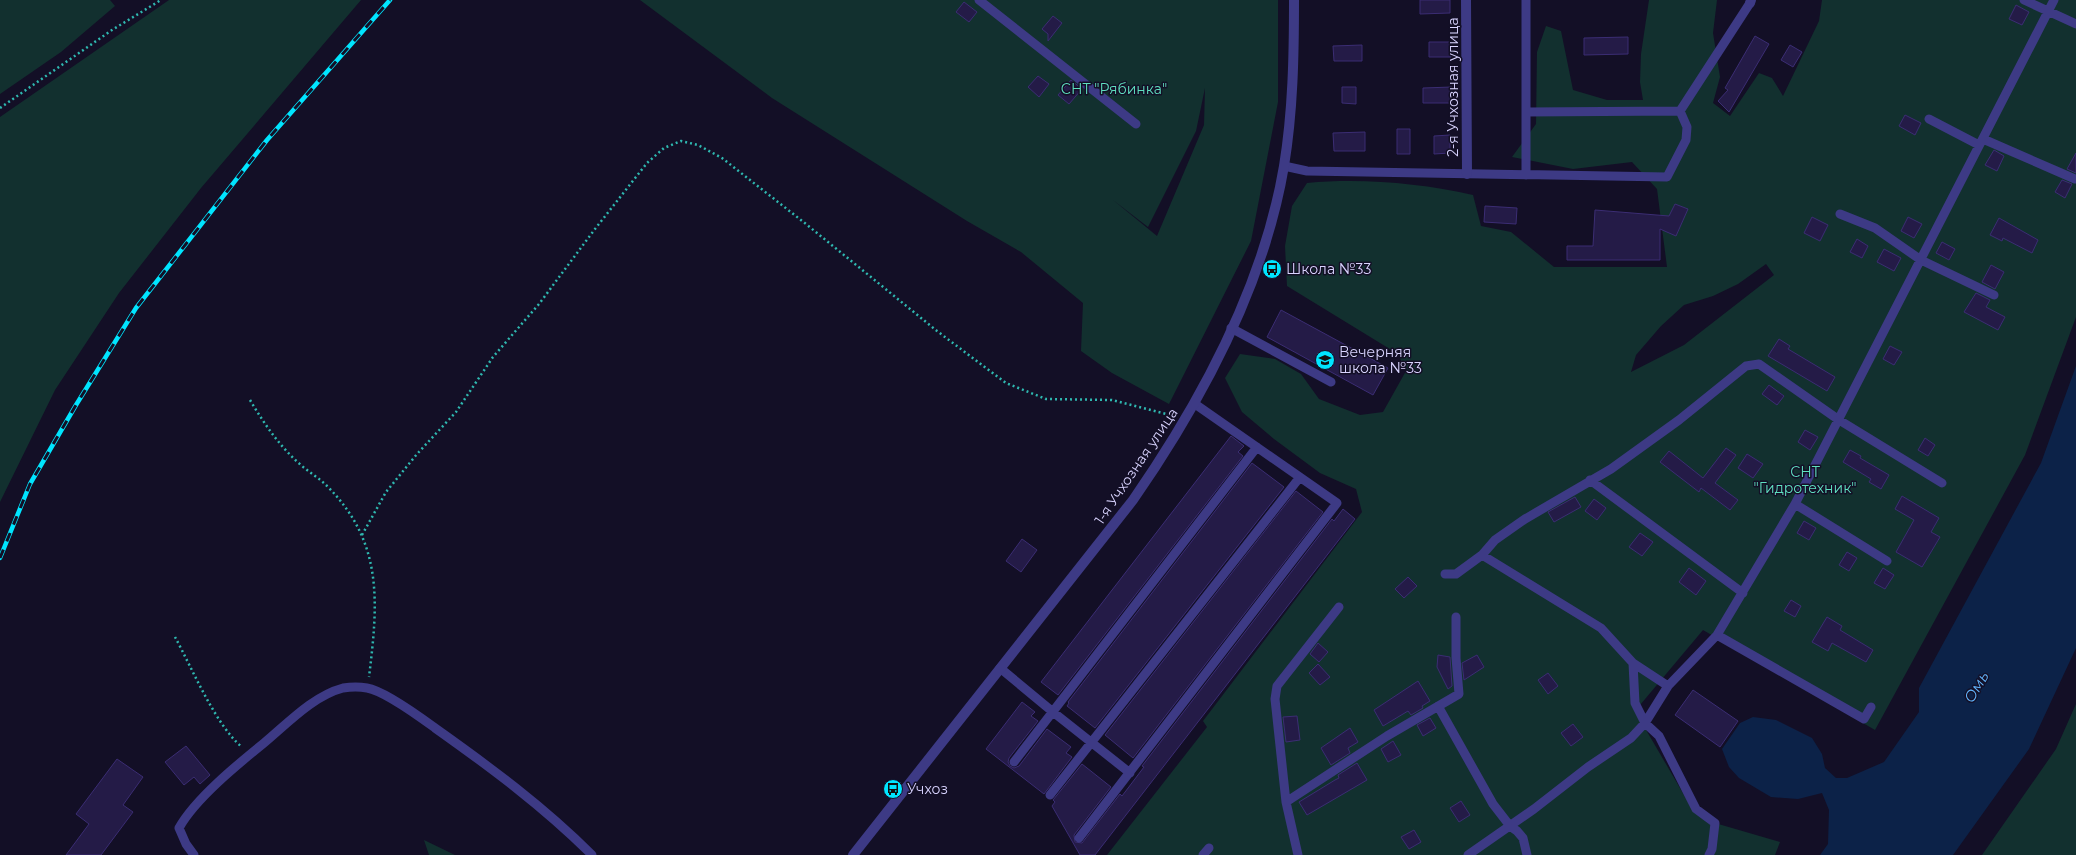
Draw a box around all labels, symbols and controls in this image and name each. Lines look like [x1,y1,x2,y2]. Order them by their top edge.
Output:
street label: 2-я Учхозная улица [1444,17,1462,157]
park label: СНТ "Рябинка" [1061,80,1167,98]
bus stop icon: Школа №33 [1261,258,1283,280]
place label: Школа №33 [1286,260,1371,278]
place label: Вечерняя школа №33 [1339,343,1422,377]
school or university icon: Вечерняя школа №33 [1314,349,1336,371]
street label: 1-я Учхозная улица [1090,404,1182,528]
park label: СНТ "Гидротехник" [1753,463,1857,497]
water label: Омь [1959,668,1993,706]
bus stop icon: Учхоз [882,778,904,800]
place label: Учхоз [907,780,948,798]

